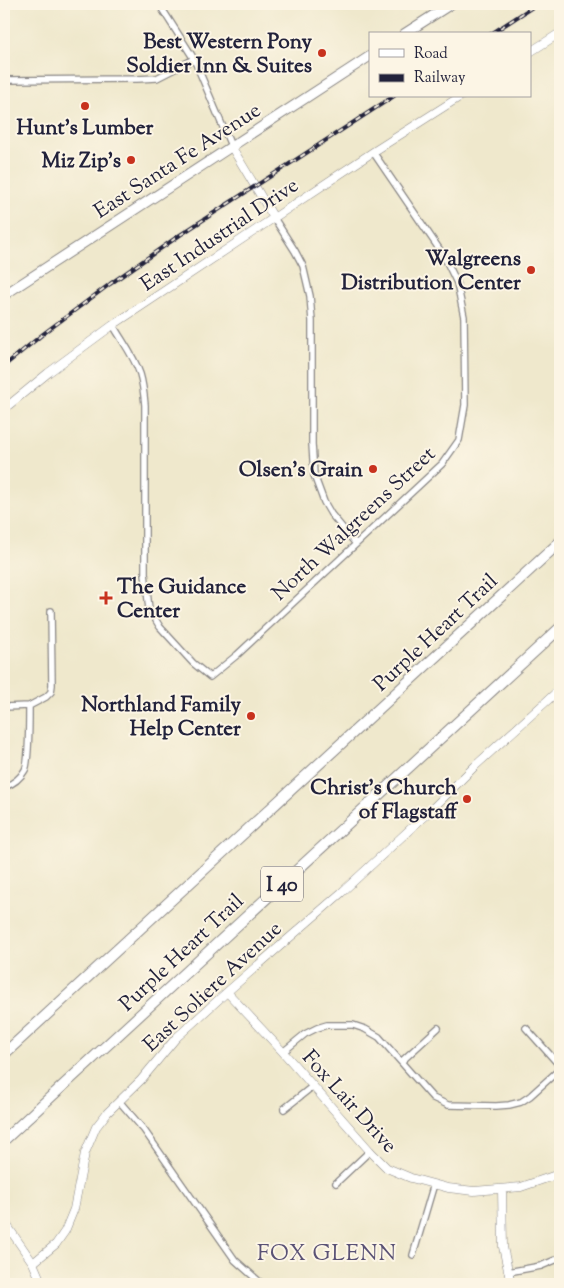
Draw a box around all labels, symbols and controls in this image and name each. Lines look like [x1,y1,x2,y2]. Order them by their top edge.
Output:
place label: Best Western Pony Soldier Inn & Suites [126,28,313,82]
legend [369,32,532,98]
text: Road [414,44,448,65]
marker: Best Western Pony Soldier Inn & Suites [316,47,328,59]
text: Railway [414,68,466,89]
street label: East Santa Fe Avenue [89,96,268,227]
marker: Hunt's Lumber [79,100,91,112]
place label: Hunt's Lumber [17,114,154,144]
place label: Miz Zip's [41,147,121,177]
marker: Miz Zip's [125,154,137,166]
street label: East Industrial Drive [135,172,305,300]
place label: Walgreens Distribution Center [341,245,521,299]
marker: Walgreens Distribution Center [525,264,537,276]
street label: North Walgreens Street [266,440,443,609]
place label: Olsen's Grain [239,456,364,486]
marker: Olsen's Grain [367,463,379,475]
street label: Purple Heart Trail [367,568,505,699]
place label: The Guidance Center [117,573,247,627]
marker: The Guidance Center [99,591,113,605]
place label: Northland Family Help Center [81,691,242,745]
marker: Northland Family Help Center [245,710,257,722]
place label: Christ's Church of Flagstaff [310,774,458,828]
marker: Christ's Church of Flagstaff [461,793,473,805]
road number: I 40 [261,866,303,902]
street label: Purple Heart Trail [113,888,251,1019]
street label: East Soliere Avenue [137,915,289,1060]
street label: Fox Lair Drive [294,1044,403,1161]
district label: FOX GLENN [257,1239,397,1271]

